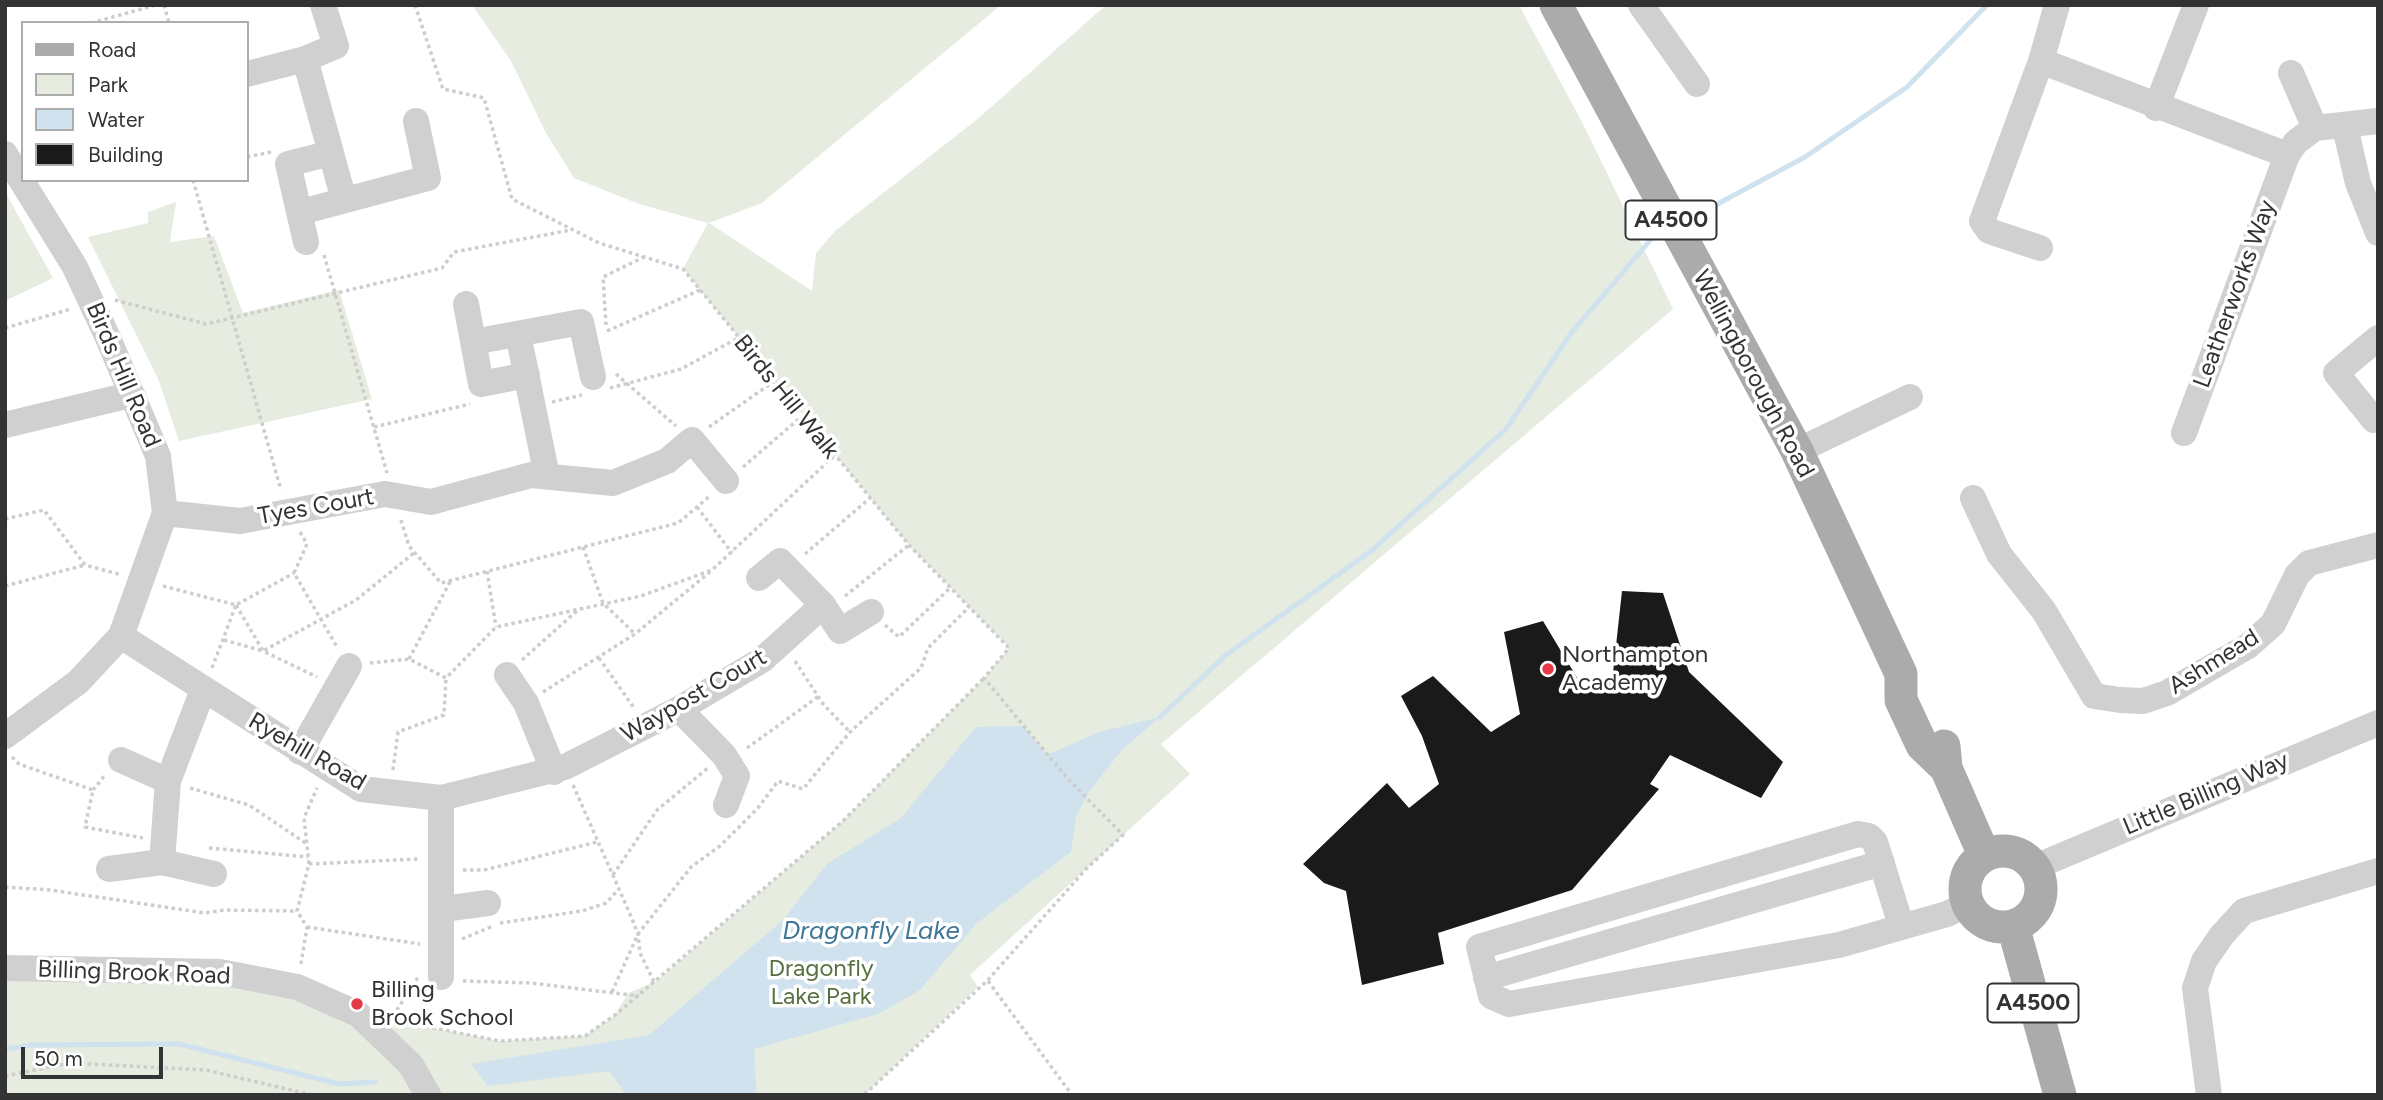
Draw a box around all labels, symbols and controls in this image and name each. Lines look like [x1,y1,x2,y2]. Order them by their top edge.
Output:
legend [21,21,248,182]
text: Road [88,37,136,62]
text: Park [88,72,128,97]
text: Water [88,107,144,132]
text: Building [88,142,163,167]
street label: Leatherworks Way [2188,196,2282,392]
road number: A4500 [1626,200,1716,240]
street label: Wellingborough Road [1686,265,1820,483]
street label: Birds Hill Road [79,298,167,452]
street label: Birds Hill Walk [727,329,845,465]
street label: Tyes Court [256,483,376,531]
street label: Ashmead [2164,623,2264,701]
place label: Northampton Academy [1562,641,1708,697]
street label: Waypost Court [616,643,772,749]
marker: Northampton Academy [1540,661,1556,677]
street label: Ryehill Road [243,707,371,797]
street label: Little Billing Way [2119,746,2293,842]
water label: Dragonfly Lake [782,915,960,947]
street label: Billing Brook Road [37,955,231,991]
park label: Dragonfly Lake Park [768,955,874,1011]
place label: Billing Brook School [371,976,513,1032]
road number: A4500 [1988,984,2078,1022]
marker: Billing Brook School [349,996,365,1012]
scale bar [24,1034,166,1078]
text: 50 m [34,1046,83,1071]

